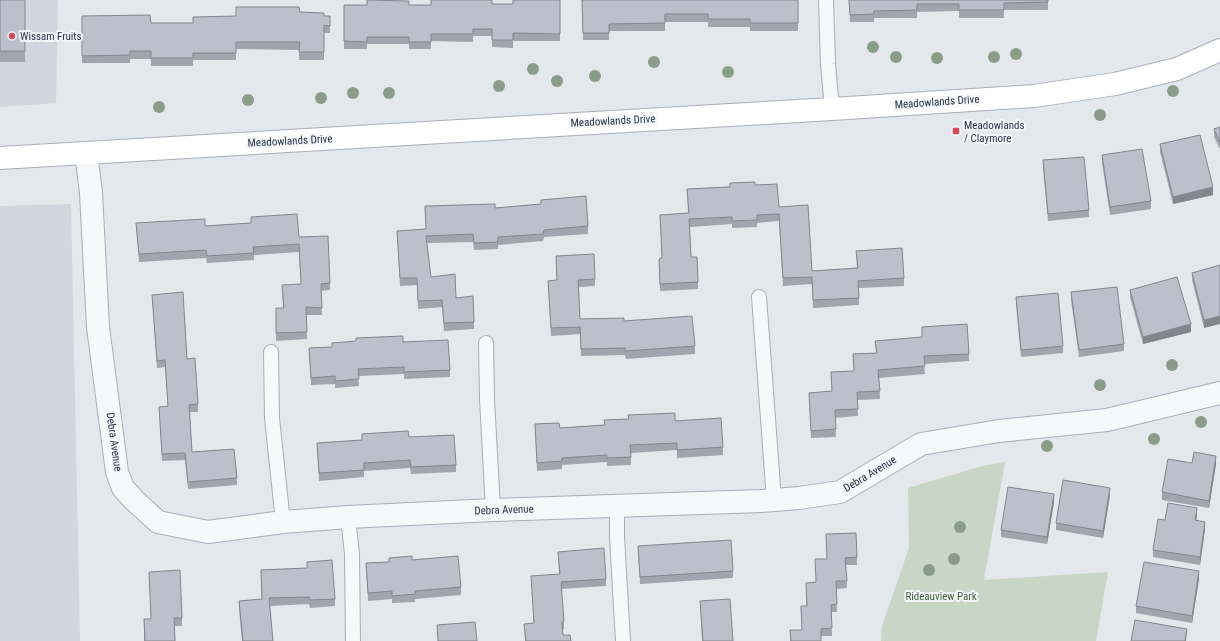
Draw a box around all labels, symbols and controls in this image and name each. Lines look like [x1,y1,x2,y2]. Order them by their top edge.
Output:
place label: Wissam Fruits [20,30,82,43]
marker: Wissam Fruits [7,31,17,41]
street label: Meadowlands Drive [894,93,980,111]
street label: Meadowlands Drive [570,112,656,130]
place label: Meadowlands / Claymore [964,119,1024,145]
marker: Meadowlands / Claymore [951,126,961,136]
street label: Meadowlands Drive [247,132,333,150]
street label: Debra Avenue [103,412,125,472]
street label: Debra Avenue [841,453,899,495]
street label: Debra Avenue [474,502,534,518]
park label: Rideauview Park [905,590,977,603]

